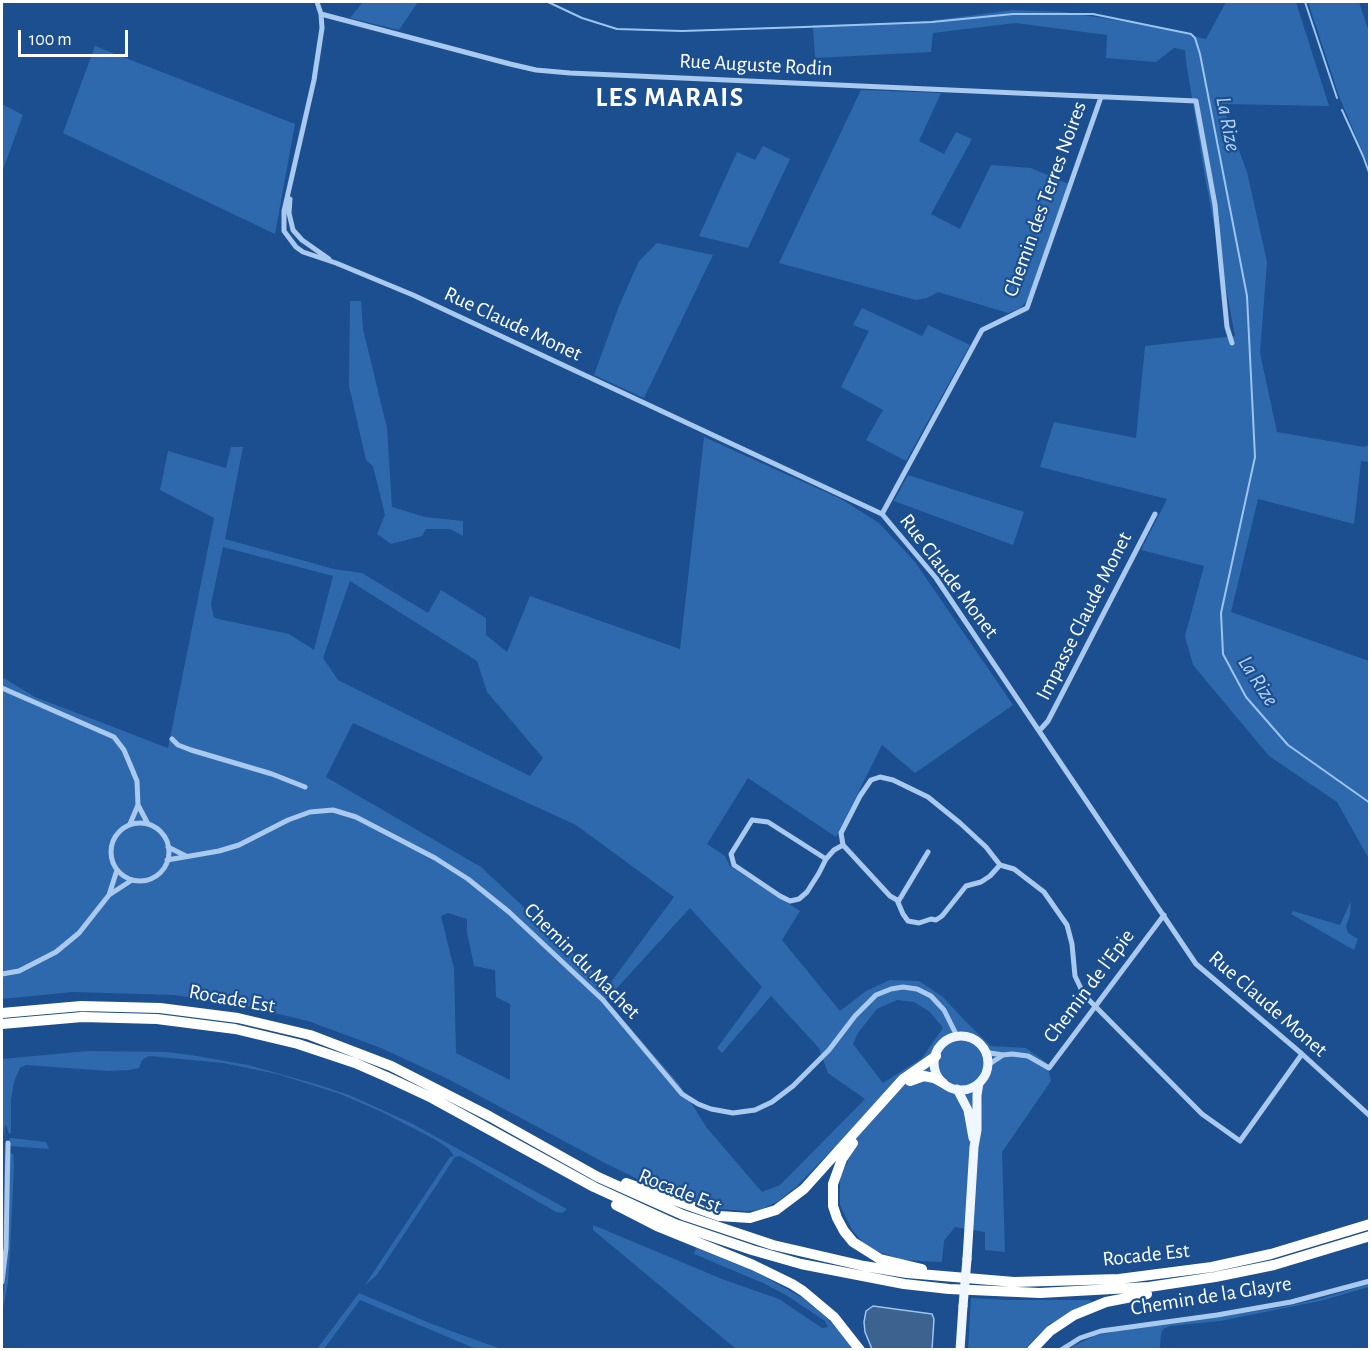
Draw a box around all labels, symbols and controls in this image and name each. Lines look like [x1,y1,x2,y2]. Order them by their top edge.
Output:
scale bar [21,18,130,56]
text: 100 m [29,31,72,49]
street label: Rue Auguste Rodin [679,48,833,82]
district label: LES MARAIS [595,82,745,114]
water label: La Rize [1210,94,1246,154]
street label: Chemin des Terres Noires [998,98,1092,300]
street label: Rue Claude Monet [440,281,586,367]
street label: Rue Claude Monet [894,509,1004,643]
street label: Impasse Claude Monet [1031,528,1137,704]
water label: La Rize [1232,651,1284,711]
street label: Chemin du Machet [519,898,645,1024]
street label: Chemin de l'Epie [1038,924,1140,1048]
street label: Rue Claude Monet [1203,946,1333,1062]
street label: Rocade Est [187,979,277,1019]
street label: Rocade Est [635,1163,725,1219]
street label: Rocade Est [1101,1238,1191,1272]
street label: Chemin de la Glayre [1129,1271,1293,1321]

